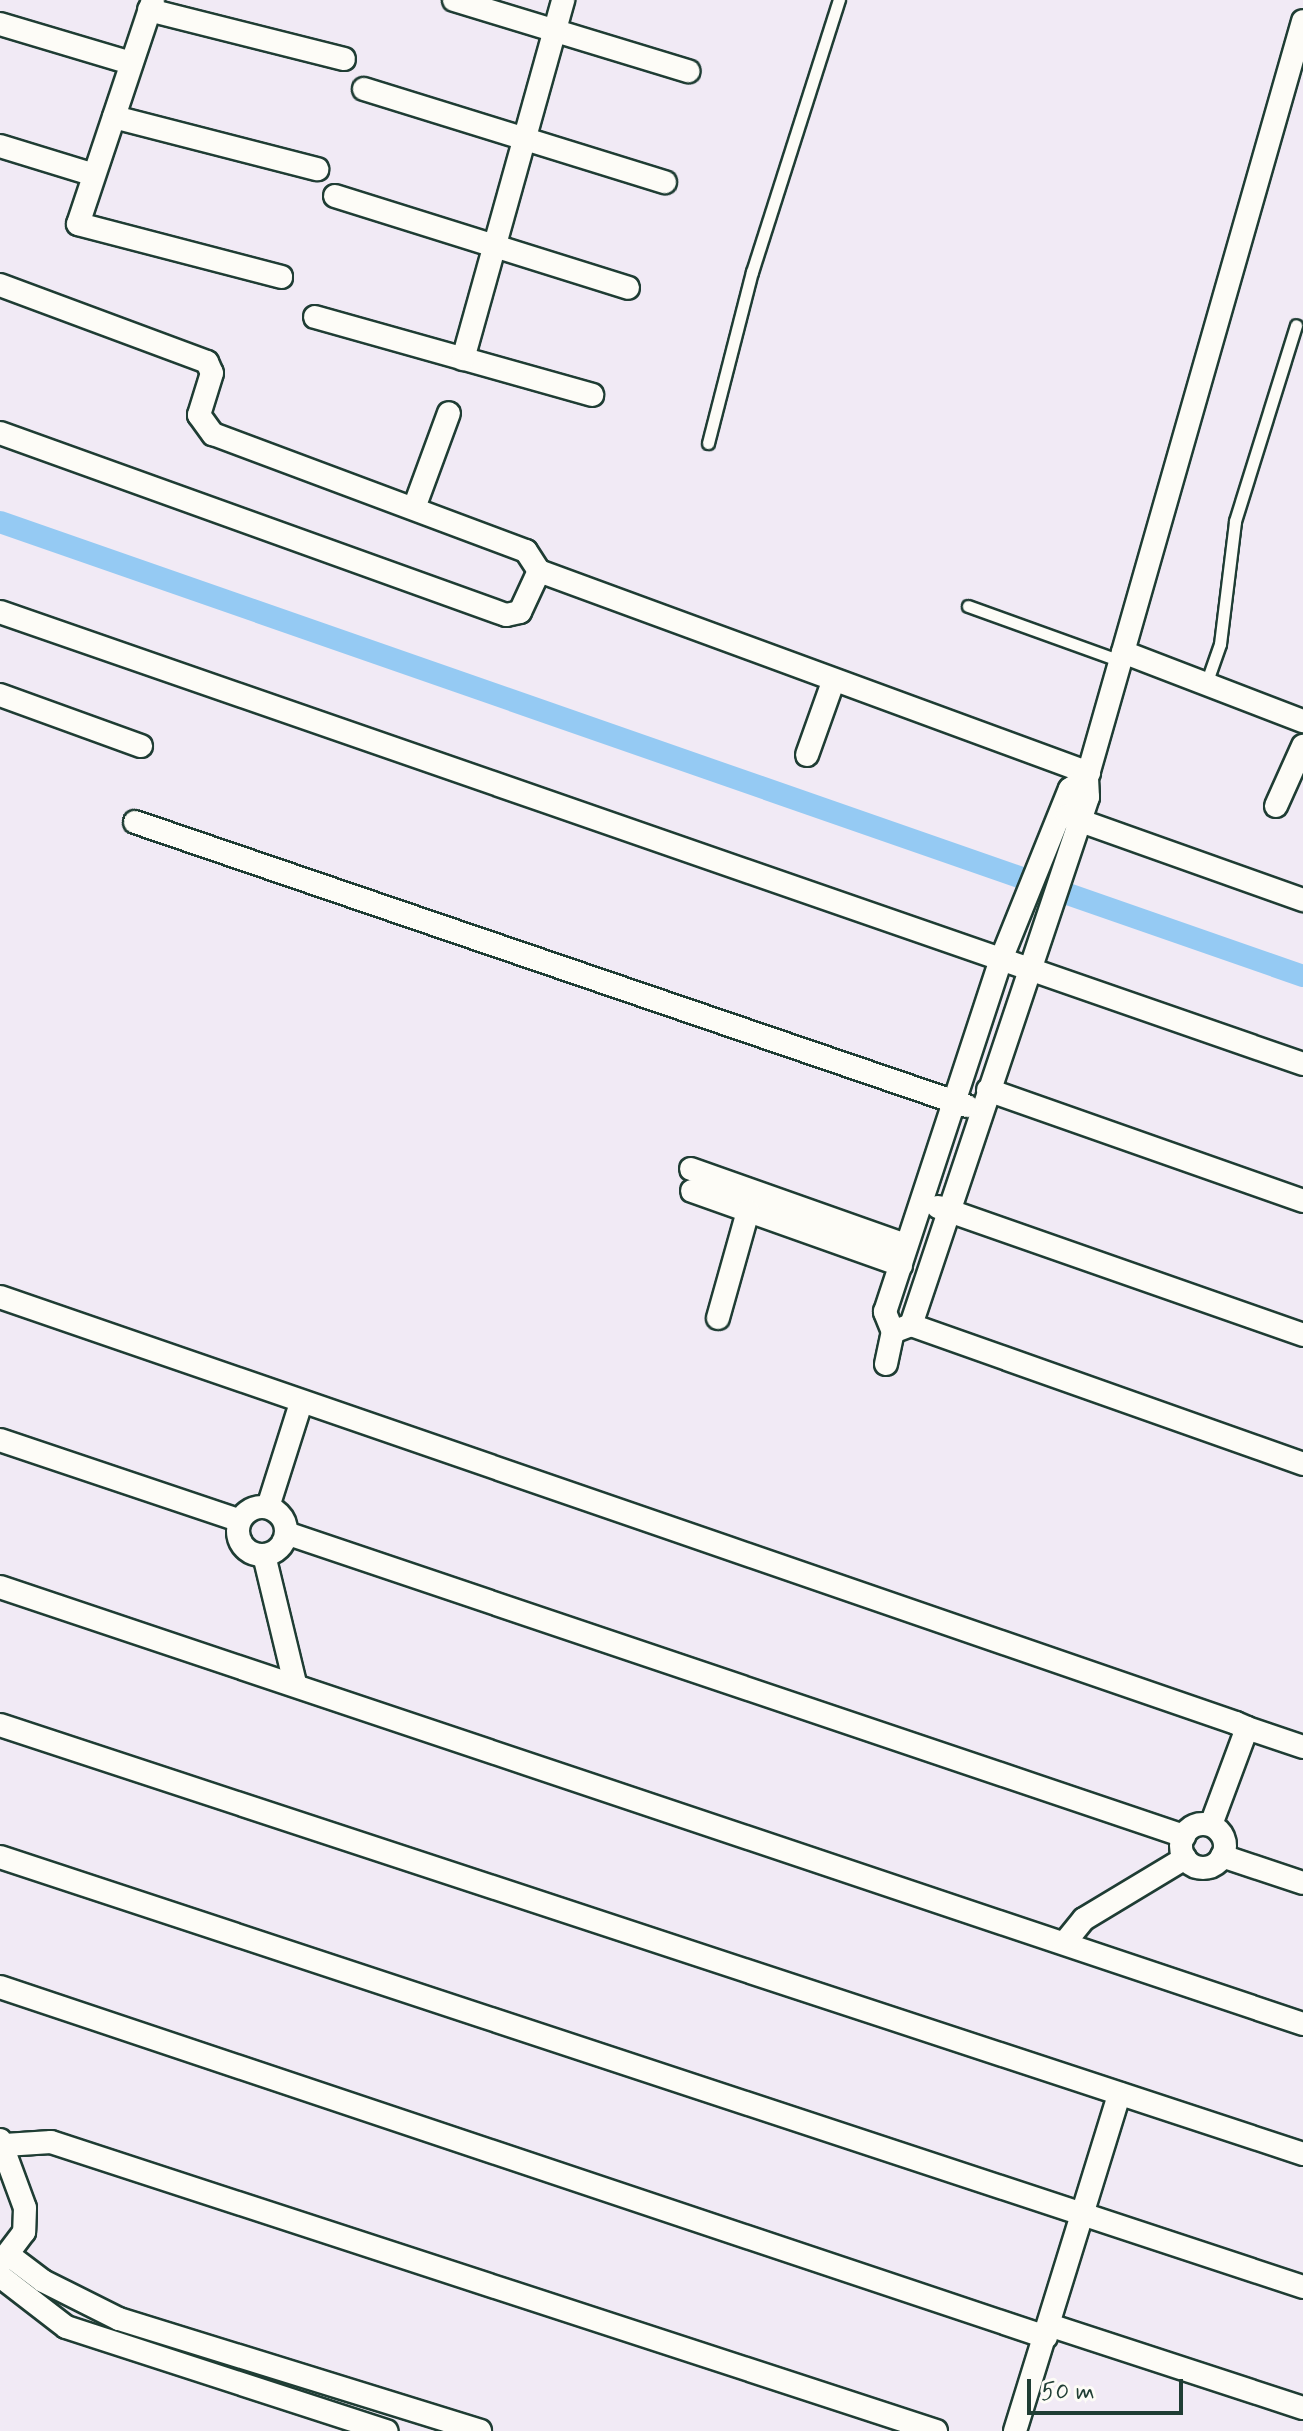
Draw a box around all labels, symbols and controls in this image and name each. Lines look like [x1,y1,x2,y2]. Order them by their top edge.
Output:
scale bar [1031,2363,1187,2413]
text: 50 m [1041,2377,1095,2408]

